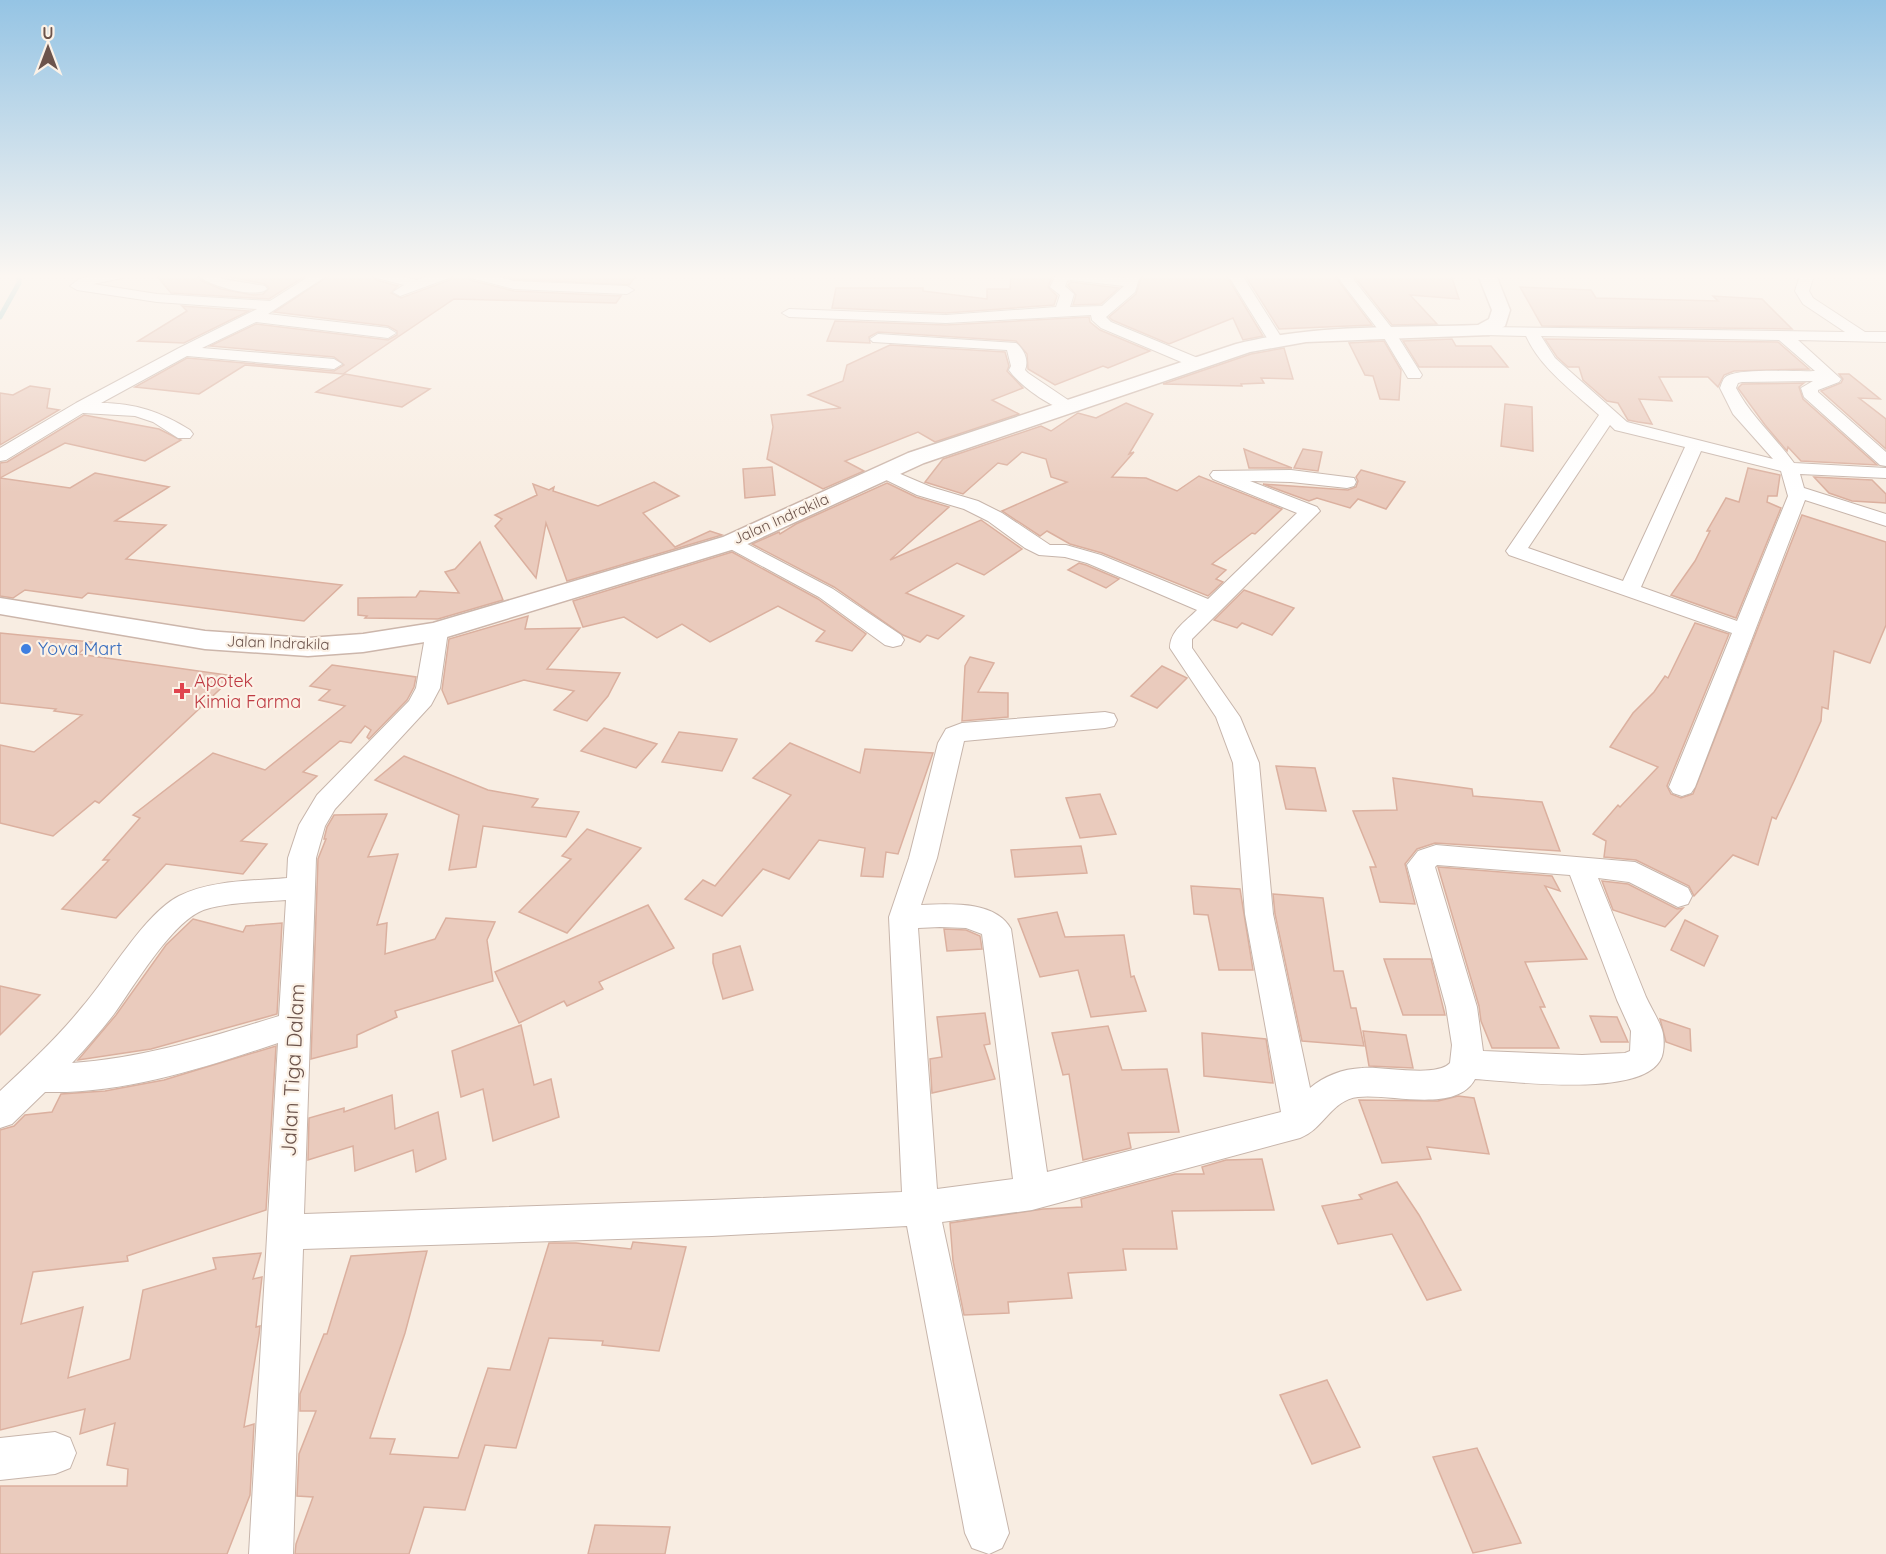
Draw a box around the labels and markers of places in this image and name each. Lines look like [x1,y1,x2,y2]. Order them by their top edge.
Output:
place label: Yova Mart [38,637,122,660]
marker: Yova Mart [19,642,33,656]
place label: Apotek Kimia Farma [194,669,301,713]
marker: Apotek Kimia Farma [175,684,189,698]

